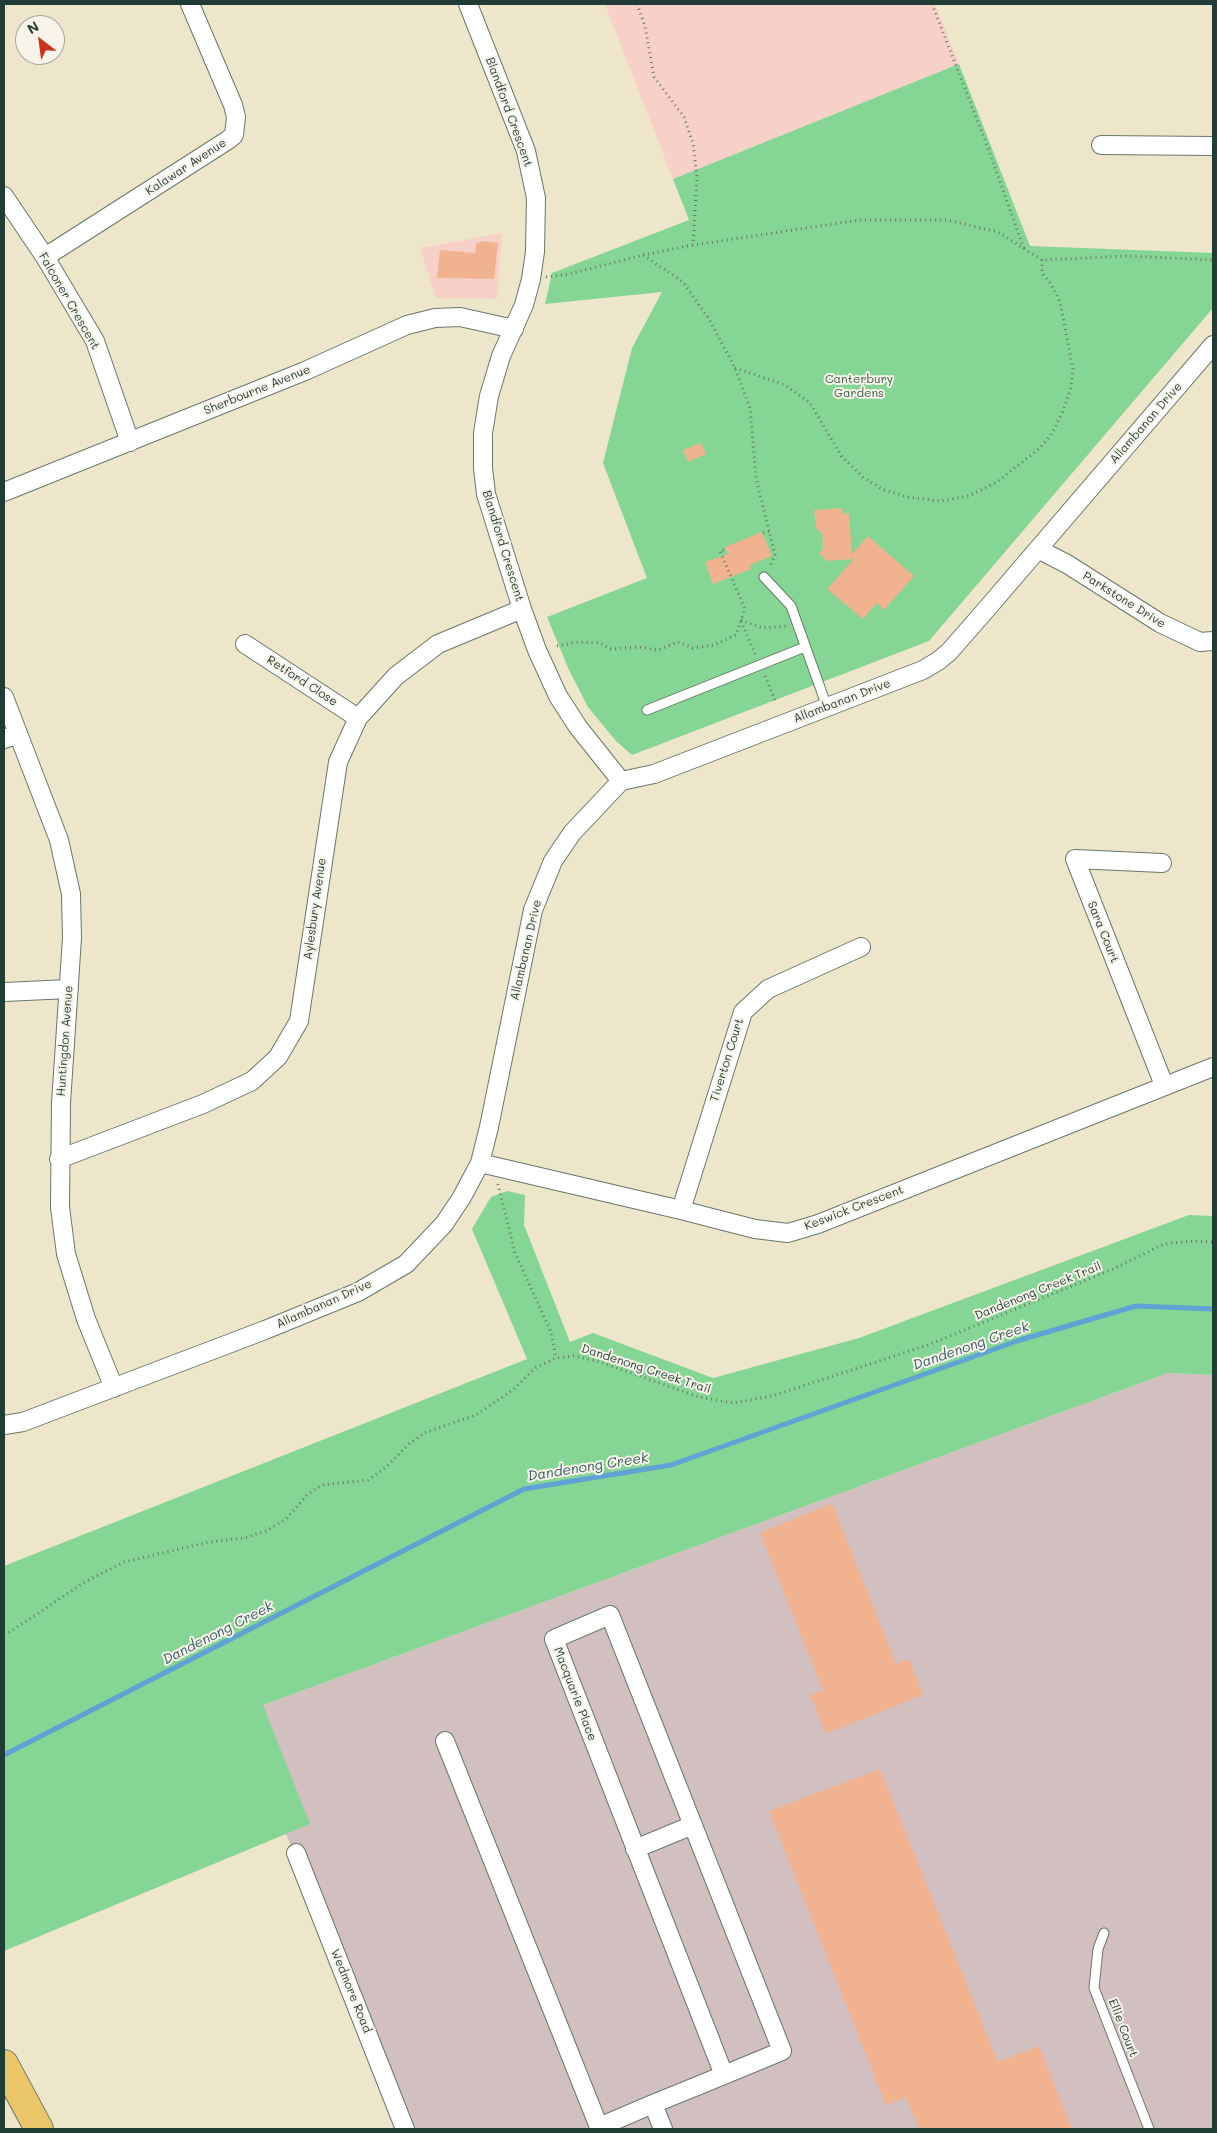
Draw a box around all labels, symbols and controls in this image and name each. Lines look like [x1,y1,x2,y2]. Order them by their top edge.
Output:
north arrow [15,15,65,65]
text: N [23,17,42,38]
street label: Blandford Crescent [482,55,536,169]
street label: Kalawar Avenue [143,136,229,198]
street label: Falconer Crescent [35,250,103,352]
street label: Sherbourne Avenue [202,362,312,418]
park label: Canterbury Gardens [825,372,893,400]
street label: Allambanan Drive [1107,379,1185,467]
street label: Blandford Crescent [479,489,527,603]
street label: Parkstone Drive [1080,569,1168,631]
street label: Retford Close [264,653,340,709]
street label: Allambanan Drive [791,676,893,726]
street label: Aylesbury Avenue [301,857,329,961]
street label: Allambanan Drive [507,898,545,1002]
street label: Sara Court [1084,899,1122,965]
street label: Huntingdon Avenue [54,985,76,1097]
street label: Tiverton Court [707,1016,747,1104]
street label: Keswick Crescent [802,1182,906,1234]
street label: Dandenong Creek Trail [973,1259,1103,1323]
street label: Allambanan Drive [274,1277,374,1331]
water label: Dandenong Creek [911,1318,1031,1374]
street label: Dandenong Creek Trail [580,1341,712,1397]
water label: Dandenong Creek [527,1449,649,1485]
water label: Dandenong Creek [160,1598,276,1668]
street label: Macquarie Place [551,1645,599,1743]
street label: Wedmore Road [328,1947,374,2035]
street label: Ellie Court [1105,1997,1141,2059]

